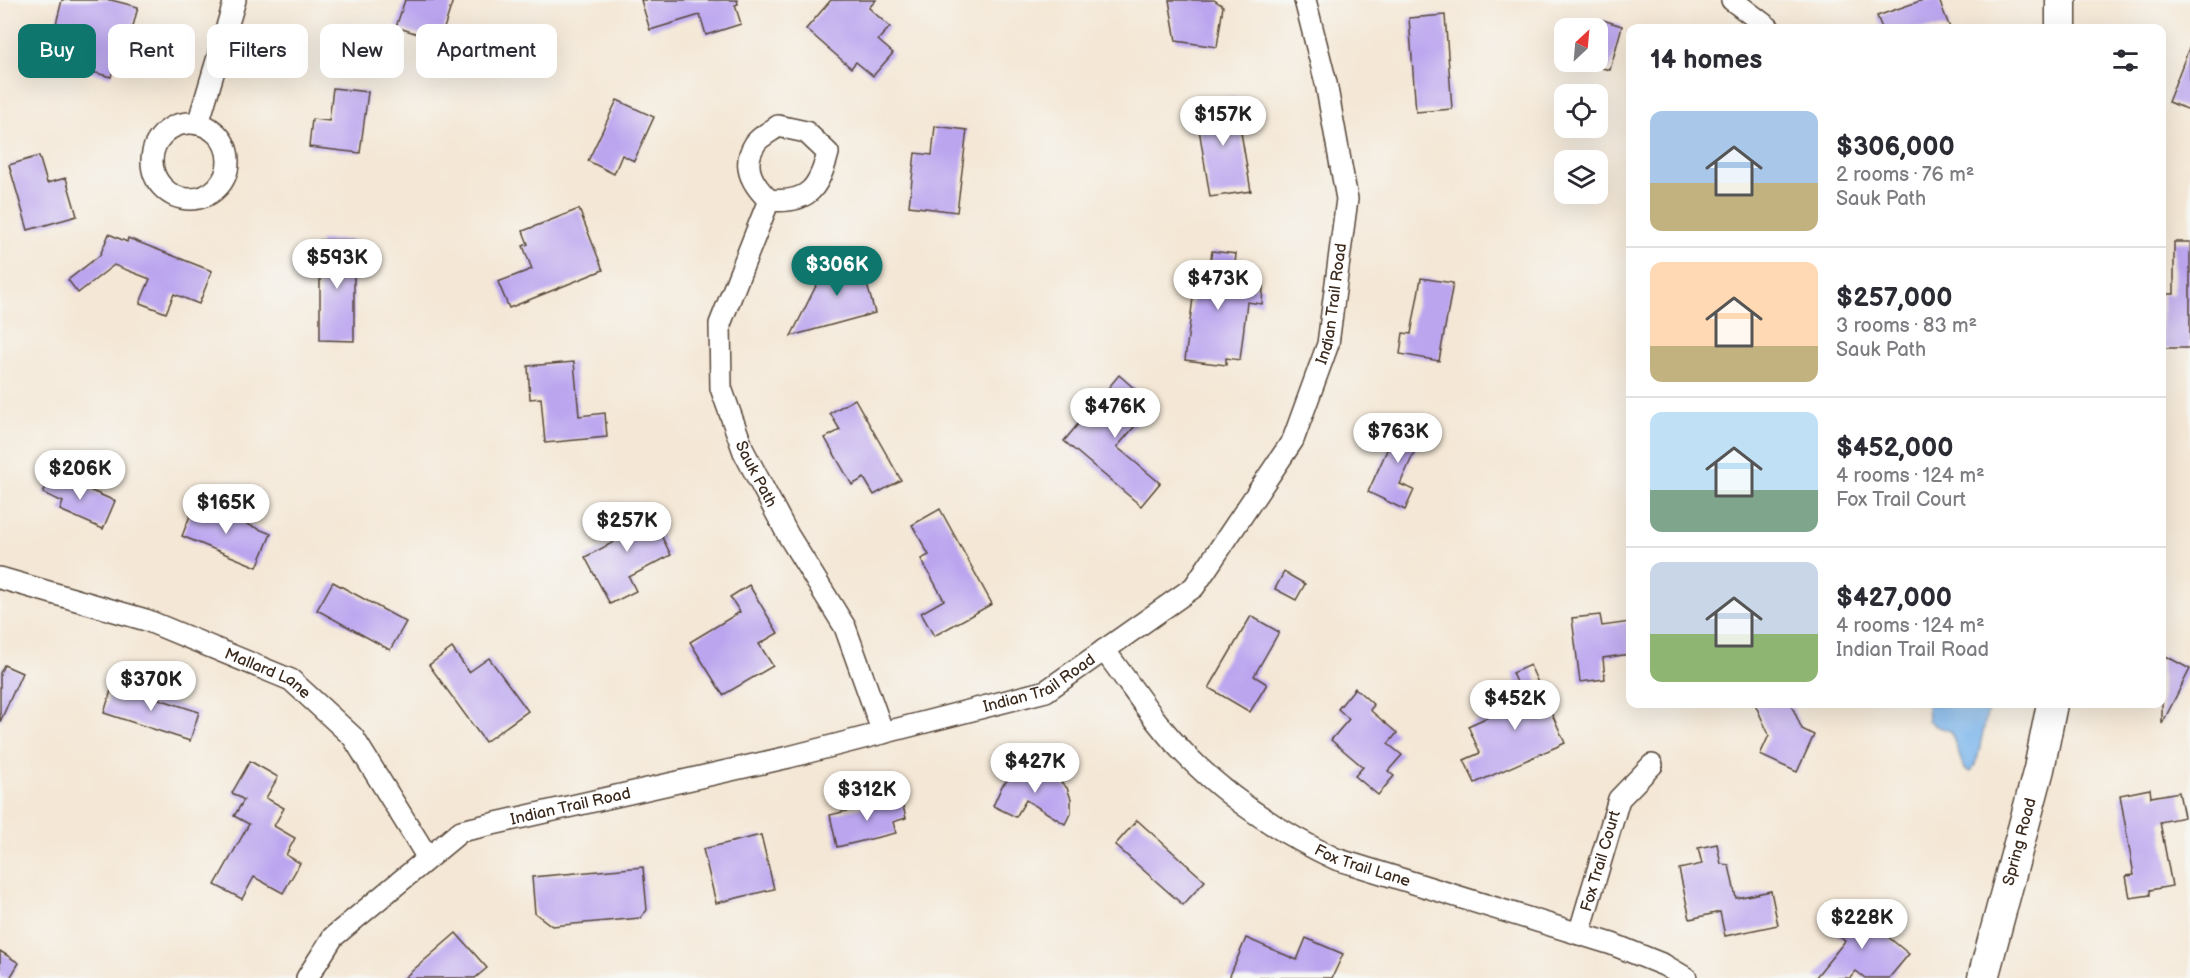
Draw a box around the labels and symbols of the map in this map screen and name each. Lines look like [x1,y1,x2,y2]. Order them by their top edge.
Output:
north arrow [1554,18,1608,72]
pin: $157K [1181,96,1265,147]
pin: $593K [295,239,379,290]
street label: Indian Trail Road [1312,242,1351,367]
pin: $306K [795,246,879,297]
pin: $473K [1176,260,1260,311]
pin: $476K [1073,388,1157,439]
pin: $763K [1356,413,1440,464]
street label: Sauk Path [731,438,781,510]
pin: $206K [38,450,122,501]
pin: $165K [184,484,268,535]
pin: $257K [585,502,669,553]
street label: Mallard Lane [222,644,315,703]
street label: Indian Trail Road [981,650,1099,716]
pin: $370K [109,661,193,712]
pin: $452K [1473,680,1557,731]
pin: $427K [993,743,1077,794]
pin: $312K [825,771,909,822]
street label: Indian Trail Road [509,784,632,829]
street label: Spring Road [1999,796,2040,888]
street label: Fox Trail Court [1577,808,1625,914]
street label: Fox Trail Lane [1311,840,1413,891]
pin: $228K [1820,899,1904,950]

